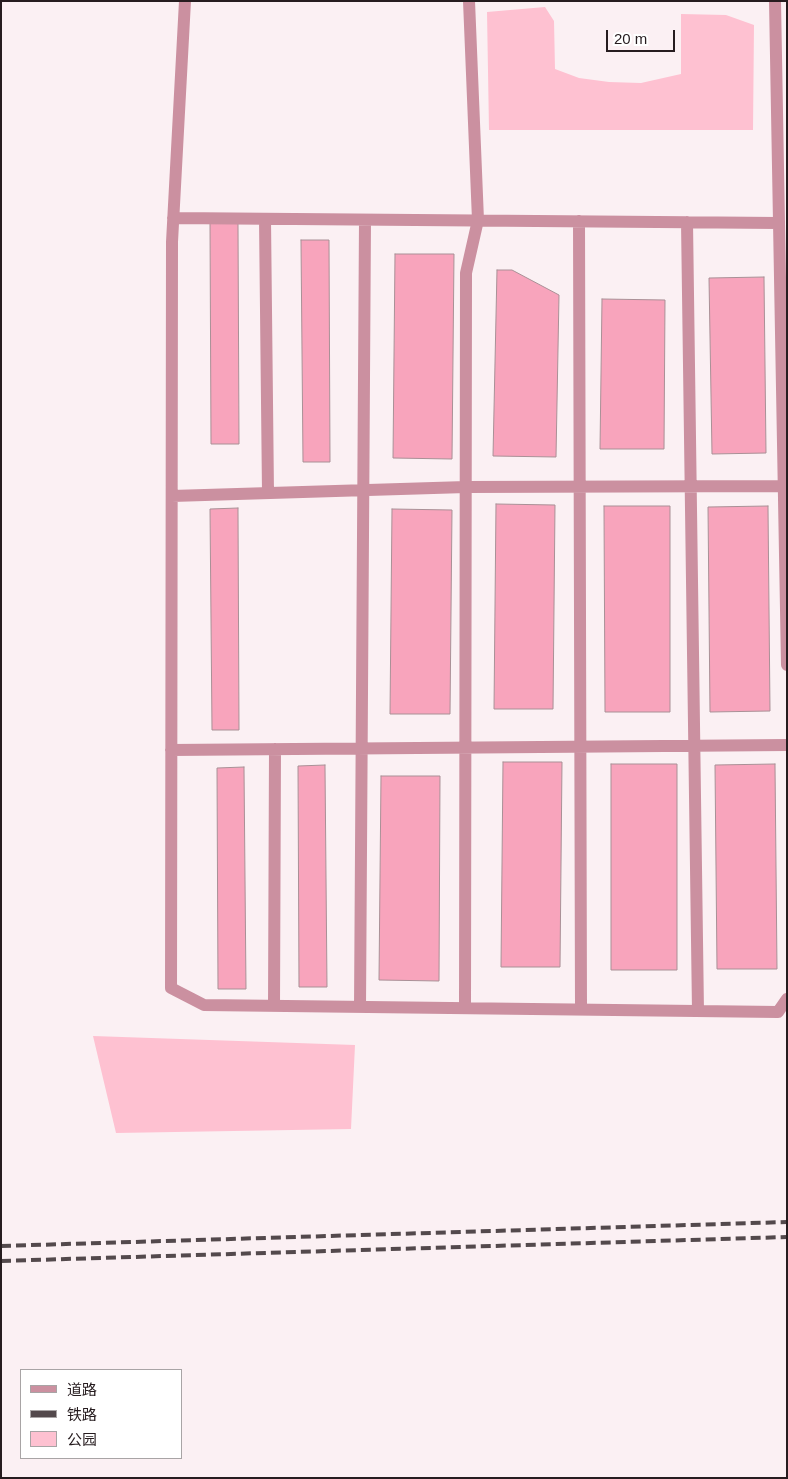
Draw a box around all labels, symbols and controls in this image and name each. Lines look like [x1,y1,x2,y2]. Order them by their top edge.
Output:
scale bar [608,20,677,52]
text: 20 m [614,30,647,47]
legend [20,1369,182,1459]
text: 道路 [67,1381,97,1398]
text: 铁路 [67,1406,97,1423]
text: 公园 [67,1431,97,1448]

